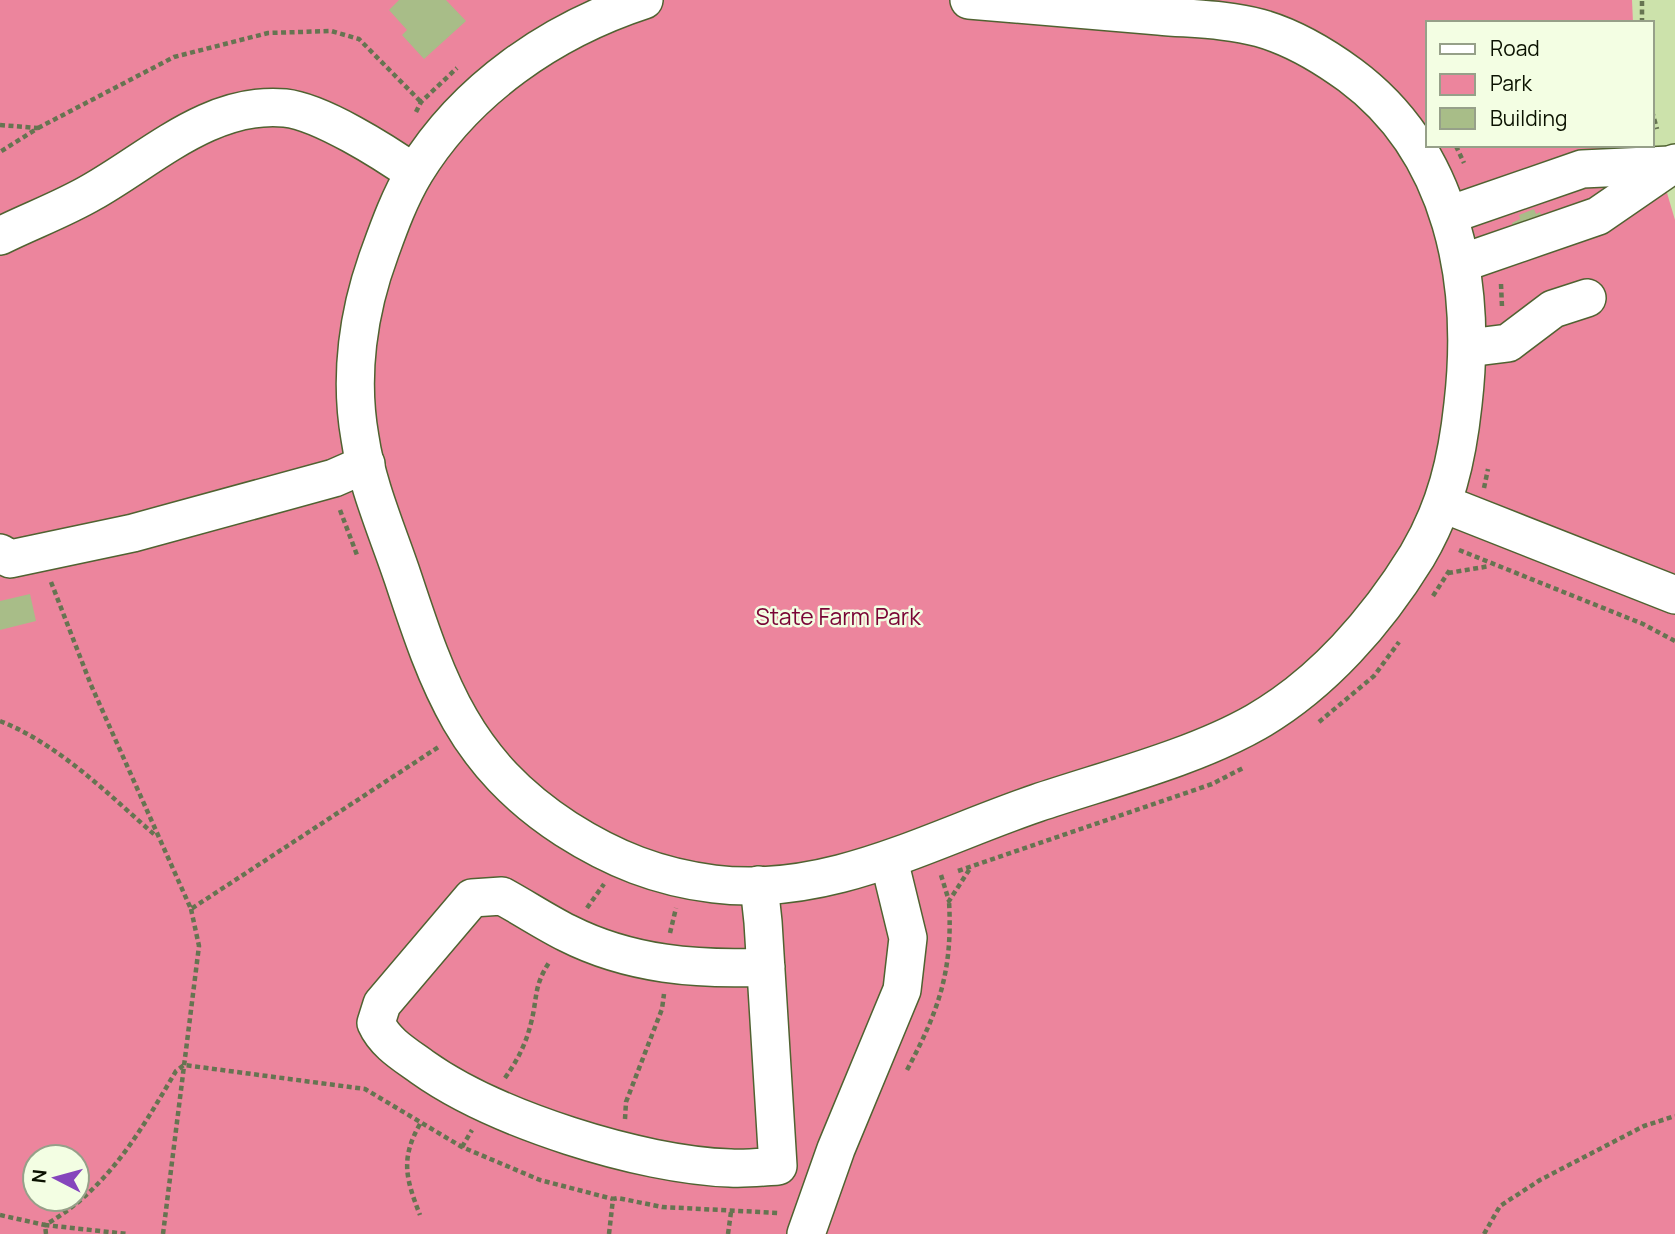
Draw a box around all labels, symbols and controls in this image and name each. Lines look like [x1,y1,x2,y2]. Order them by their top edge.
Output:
legend [1426,21,1654,147]
text: Road [1490,34,1540,62]
text: Park [1490,69,1532,97]
text: Building [1490,104,1567,132]
park label: State Farm Park [755,600,921,632]
north arrow [21,1143,91,1213]
text: N [25,1168,53,1184]

